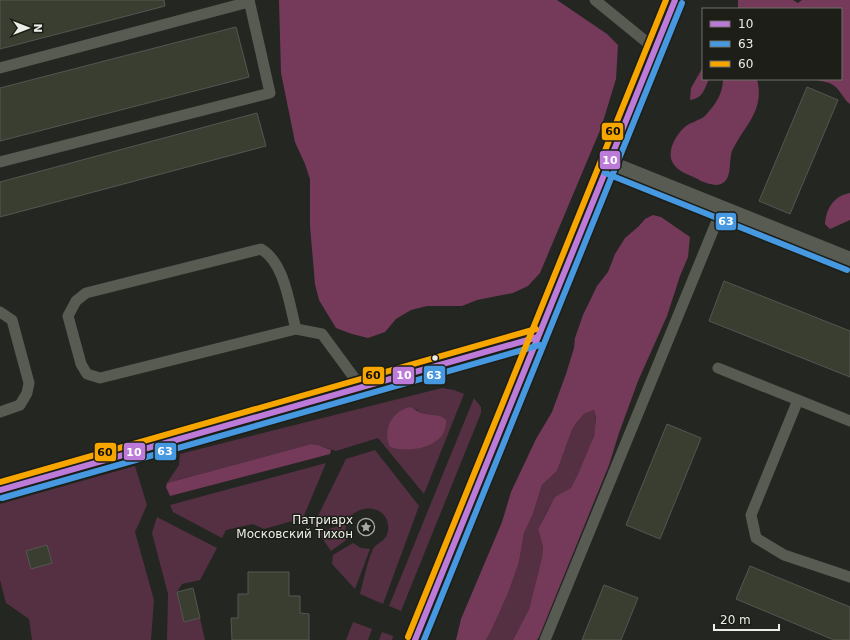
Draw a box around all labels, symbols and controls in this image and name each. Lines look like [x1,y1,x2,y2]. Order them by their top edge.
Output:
north arrow [8,8,48,48]
legend [702,8,842,80]
text: 10 [738,17,753,31]
text: N [31,23,44,33]
text: 63 [738,37,753,51]
text: 60 [738,57,753,71]
line badge: 60 [601,122,624,141]
text: 60 [605,125,621,138]
line badge: 10 [599,150,621,170]
text: 10 [602,154,618,167]
line badge: 63 [715,212,737,231]
text: 63 [718,215,734,228]
unlabelled marker [430,353,440,363]
line badge: 63 [423,365,446,385]
line badge: 60 [362,366,385,385]
line badge: 10 [392,366,415,385]
text: 60 [365,369,381,382]
text: 10 [396,369,412,382]
text: 63 [426,369,442,382]
line badge: 60 [94,442,117,462]
line badge: 10 [123,442,146,461]
line badge: 63 [154,442,177,461]
text: 63 [157,445,173,458]
text: 60 [97,446,113,459]
text: 10 [126,446,142,459]
place label: Патриарх Московский Тихон [236,513,353,541]
place icon: Патриарх Московский Тихон [356,517,376,537]
scale bar [714,606,779,632]
text: 20 m [720,613,751,627]

